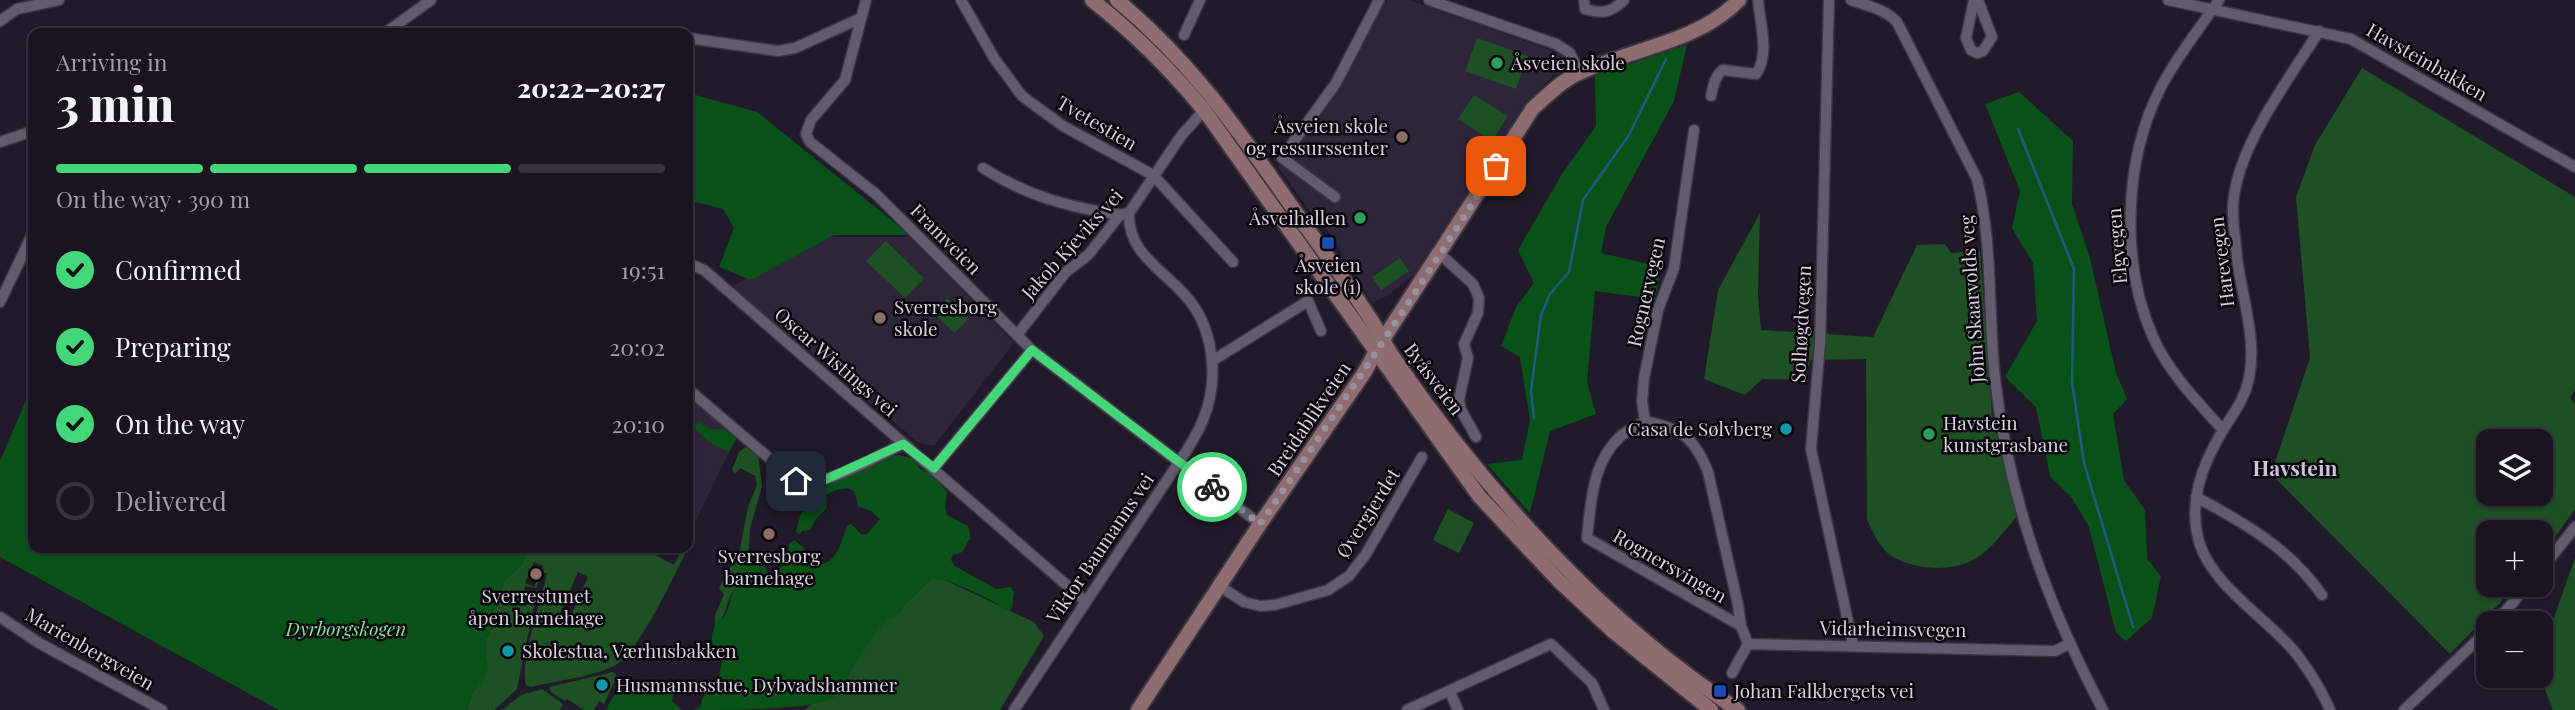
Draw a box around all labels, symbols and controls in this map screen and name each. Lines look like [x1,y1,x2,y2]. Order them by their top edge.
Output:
street label: Havsteinbakken [2362,16,2493,107]
text: Arriving in [56,46,168,77]
place label: Åsveien skole [1510,49,1625,75]
marker: Åsveien skole [1489,55,1505,71]
text: 20:22–20:27 [517,70,665,105]
text: 3 min [56,72,174,134]
street label: Tvetestien [1053,89,1143,156]
place label: Åsveien skole og ressurssenter [1246,112,1389,160]
marker: Åsveien skole og ressurssenter [1394,129,1410,145]
pin [1466,136,1526,196]
icon: bag [1477,147,1515,185]
street label: Jakob Kjeviks vei [1014,182,1128,305]
text: On the way · 390 m [56,183,250,214]
street label: Framveien [905,197,988,280]
place label: Åsveihallen [1248,204,1347,230]
street label: Elgvegen [2100,206,2132,285]
marker: Åsveihallen [1352,210,1368,226]
street label: John Skaarvolds veg [1952,214,1990,385]
street label: Harevegen [2202,215,2239,309]
street label: Rognervegen [1620,234,1670,349]
marker: Åsveien skole (1) [1320,235,1336,251]
icon: check [56,251,94,289]
place label: Åsveien skole (1) [1294,251,1362,299]
text: Confirmed [115,252,242,287]
text: 19:51 [621,254,665,285]
street label: Solhøgdvegen [1784,264,1816,384]
place label: Sverresborg skole [894,293,997,341]
street label: Oscar Wistings vei [770,301,904,422]
marker: Sverresborg skole [872,310,888,326]
icon: check [56,328,94,366]
text: Preparing [115,329,231,364]
text: 20:02 [609,331,665,362]
street label: Byåsveien [1399,337,1471,420]
street label: Breidablikveien [1260,356,1356,481]
icon: check [56,405,94,443]
text: On the way [115,406,245,441]
text: 20:10 [612,408,665,439]
place label: Havstein kunstgrasbane [1943,409,2068,457]
place label: Casa de Sølvberg [1628,415,1772,441]
marker: Casa de Sølvberg [1778,421,1794,437]
marker: Havstein kunstgrasbane [1921,426,1937,442]
map controls [2476,429,2553,688]
button: layers [2476,429,2553,506]
pin [766,451,826,511]
courier [1177,452,1247,522]
district label: Havstein [2253,453,2338,481]
icon: home [777,462,815,500]
street label: Øvergjerdet [1329,462,1405,562]
street label: Viktor Baumanns vei [1039,467,1159,628]
icon: bike [1193,468,1231,506]
text: Delivered [115,483,227,518]
button: + [2476,520,2553,597]
street label: Rognersvingen [1609,522,1733,609]
marker: Sverresborg barnehage [761,526,777,542]
place label: Sverresborg barnehage [717,542,821,590]
marker: Sverrestunet åpen barnehage [528,566,544,582]
place label: Sverrestunet åpen barnehage [468,582,604,630]
street label: Marienbergveien [21,601,160,696]
button: − [2476,611,2553,688]
street label: Vidarheimsvegen [1818,614,1967,642]
park label: Dyrborgskogen [285,615,406,641]
place label: Skolestua, Værhusbakken [522,637,737,663]
marker: Skolestua, Værhusbakken [500,643,516,659]
place label: Husmannsstue, Dybvadshammer [616,671,898,697]
marker: Husmannsstue, Dybvadshammer [594,677,610,693]
place label: Johan Falkbergets vei [1733,677,1915,703]
marker: Johan Falkbergets vei [1712,683,1728,699]

